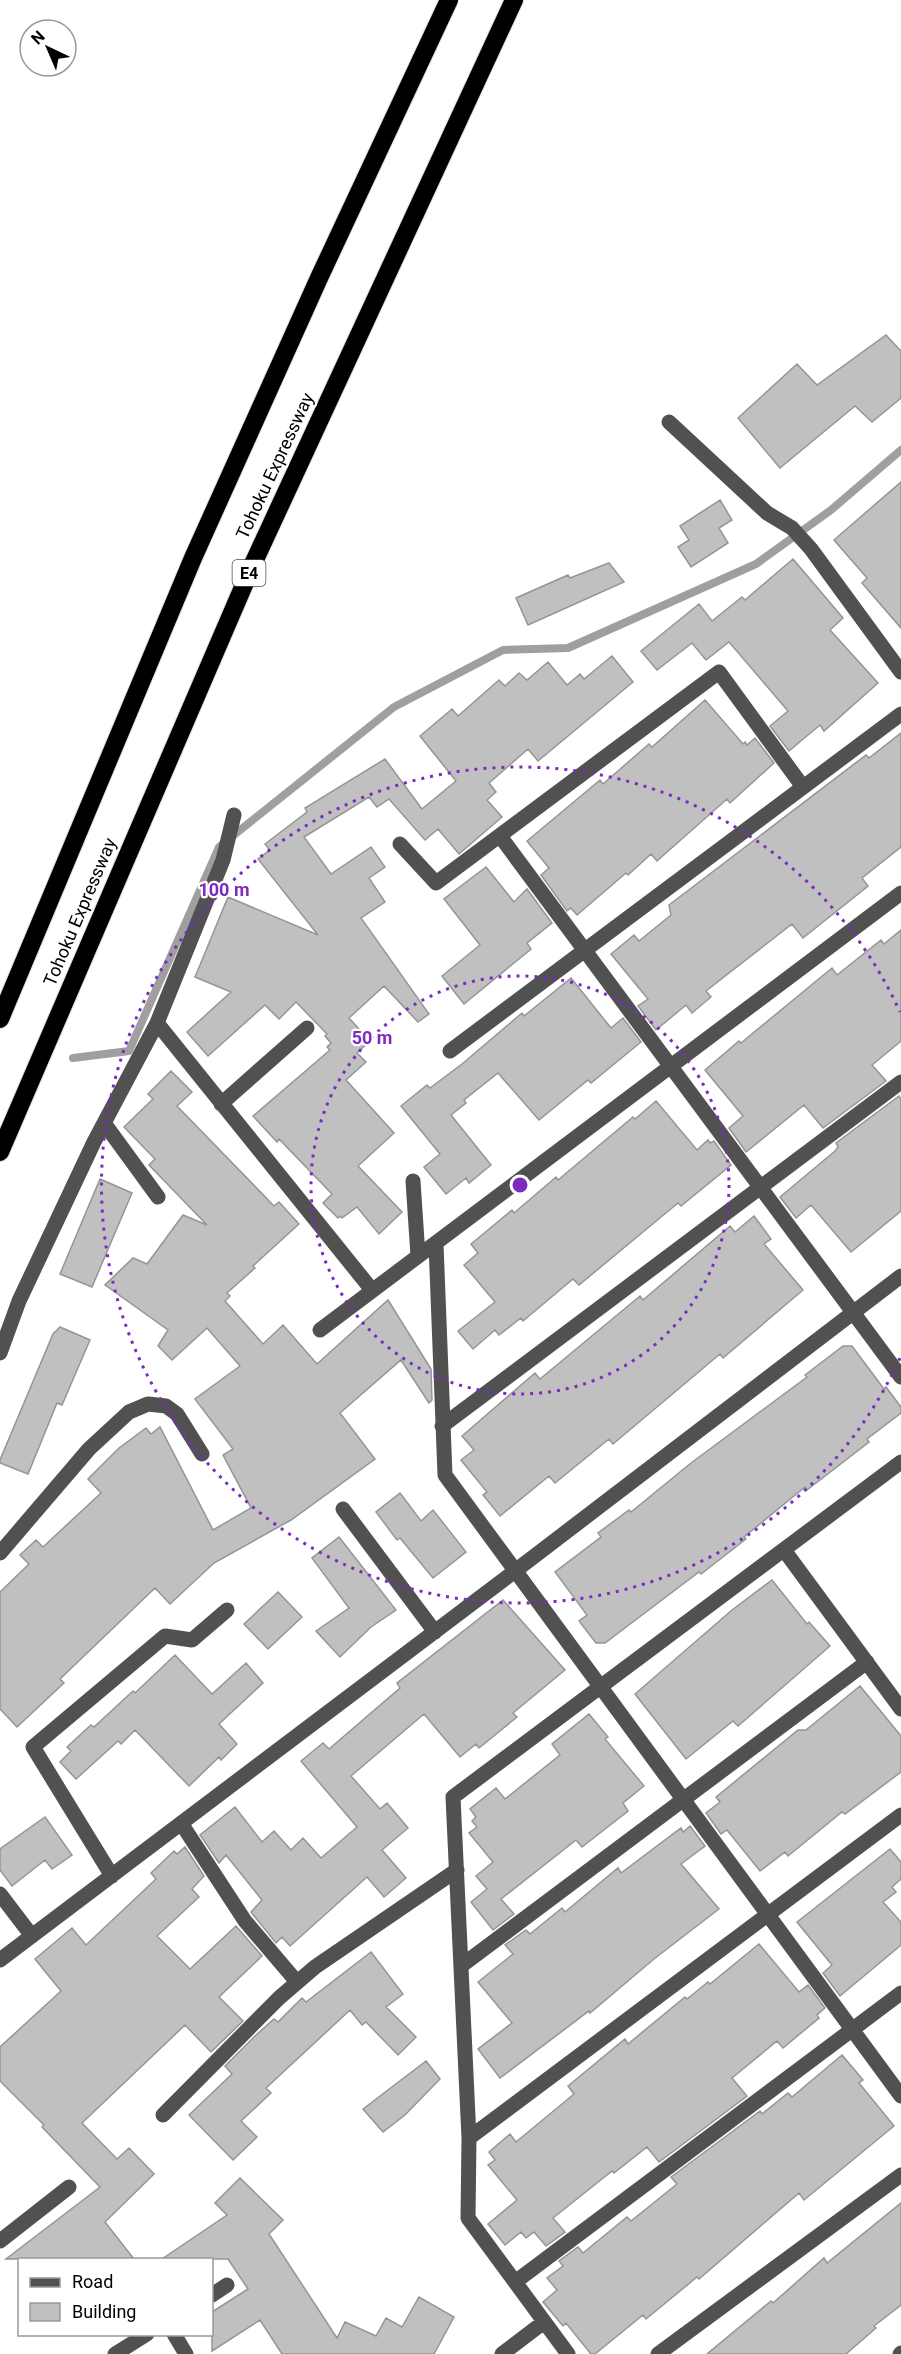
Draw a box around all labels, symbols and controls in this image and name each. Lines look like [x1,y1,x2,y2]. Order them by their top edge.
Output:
north arrow [18,18,78,78]
text: N [27,27,49,48]
street label: Tohoku Expressway [231,389,318,542]
road number: E4 [232,560,266,586]
street label: Tohoku Expressway [39,834,120,989]
text: 100 m [198,879,250,900]
text: 50 m [352,1027,392,1048]
centre of rings [510,1175,530,1195]
legend [18,2258,213,2336]
text: Road [72,2271,113,2292]
text: Building [72,2301,136,2322]

